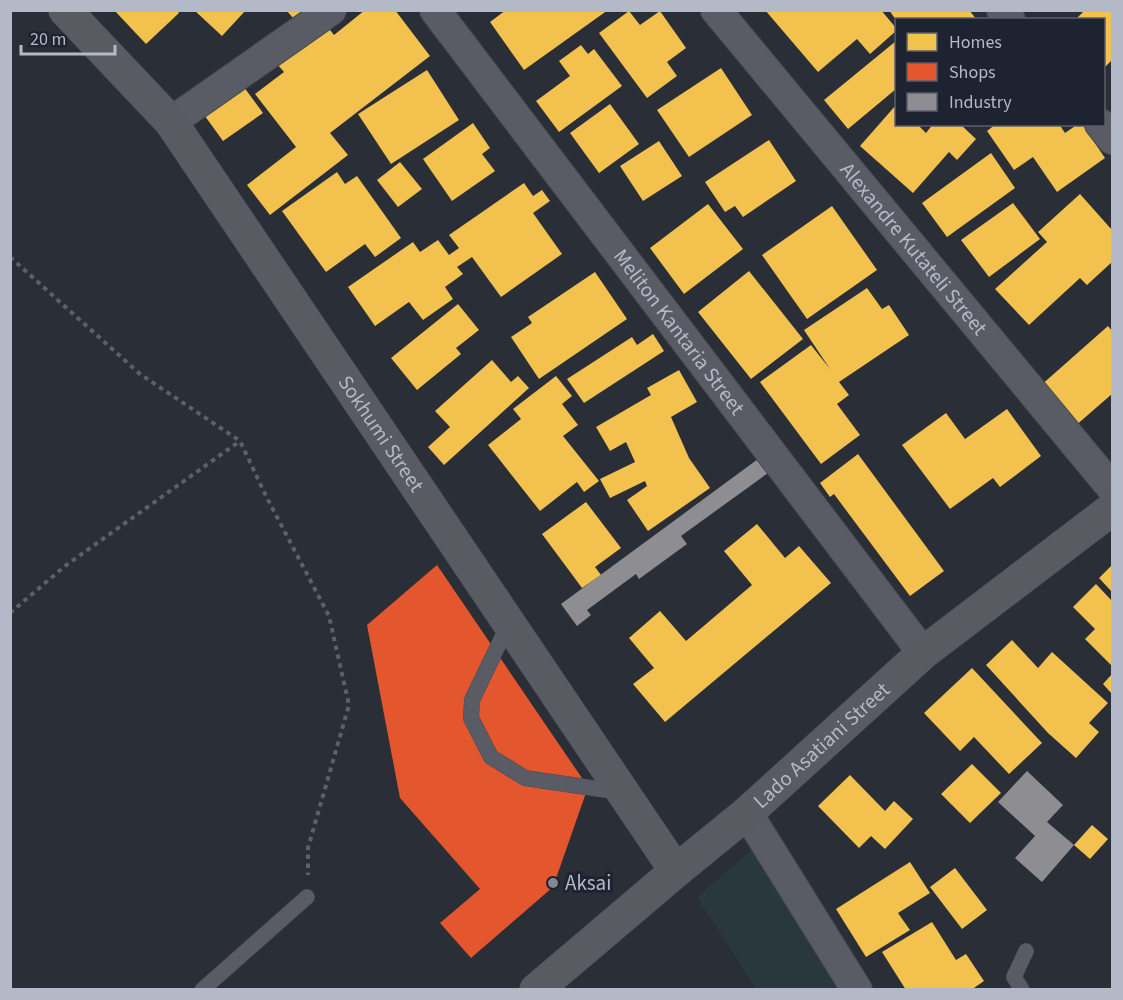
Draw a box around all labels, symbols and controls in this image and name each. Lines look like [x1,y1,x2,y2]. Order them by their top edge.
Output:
scale bar [21,18,116,56]
legend [895,18,1105,126]
text: 20 m [30,27,66,52]
text: Homes [949,30,1002,55]
text: Shops [949,60,996,85]
text: Industry [949,90,1012,115]
street label: Alexandre Kutateli Street [833,156,994,342]
street label: Meliton Kantaria Street [606,242,752,421]
street label: Sokhumi Street [331,369,431,498]
street label: Lado Asatiani Street [746,675,896,815]
place label: Aksai [565,868,611,898]
marker: Aksai [546,876,560,890]

